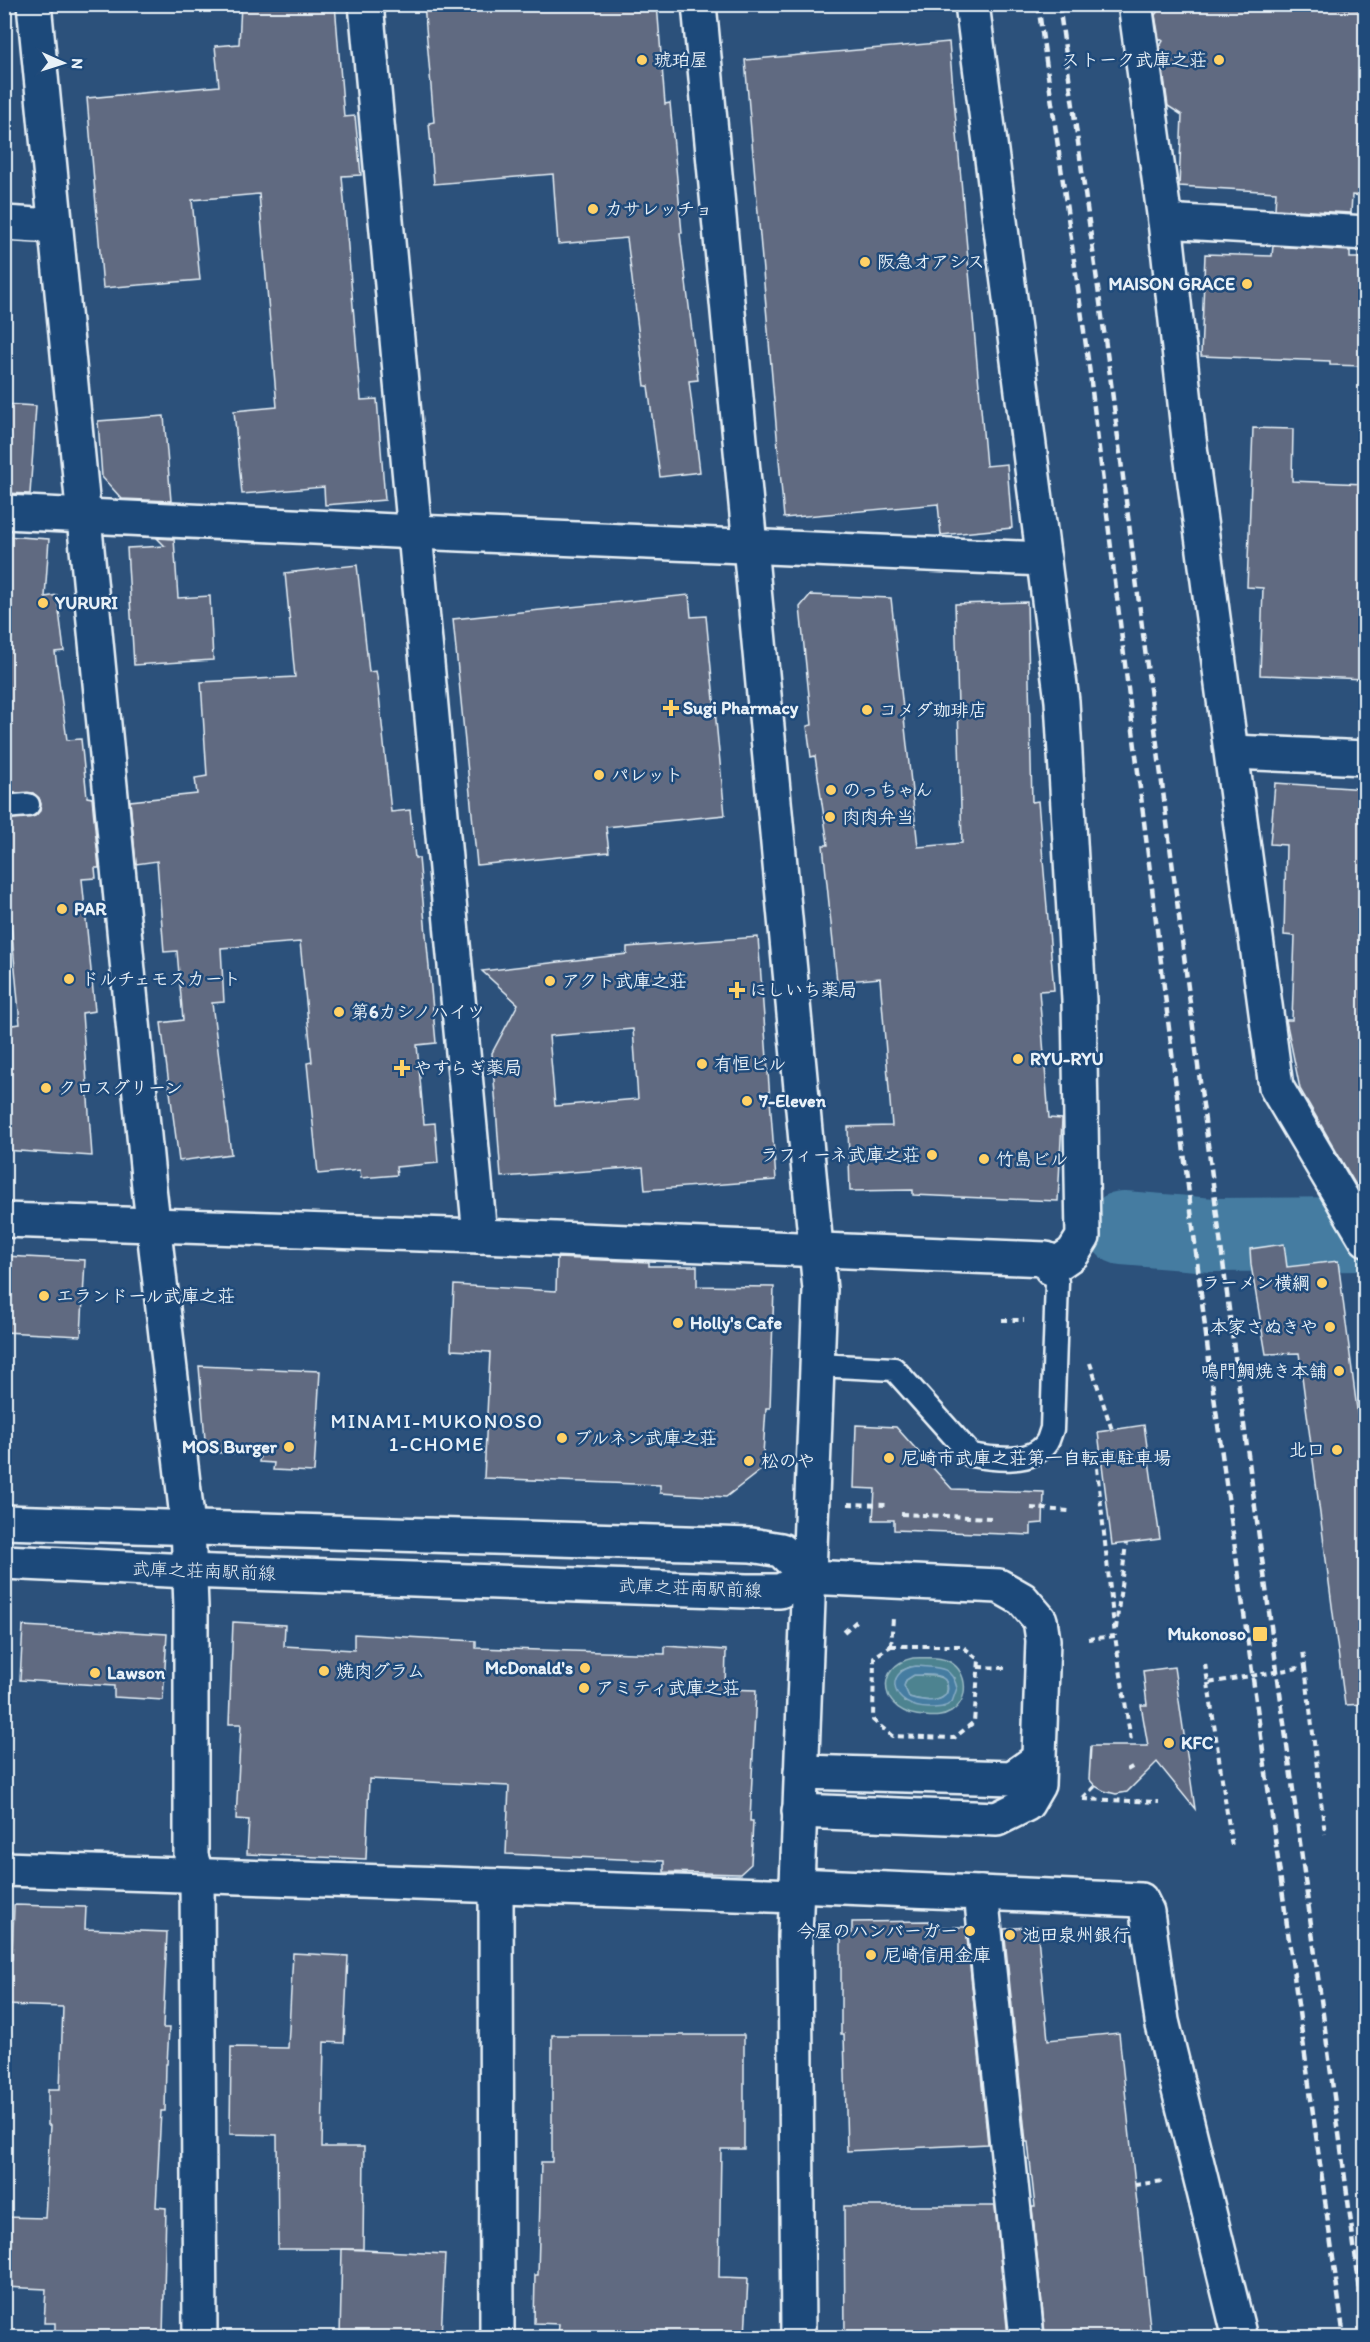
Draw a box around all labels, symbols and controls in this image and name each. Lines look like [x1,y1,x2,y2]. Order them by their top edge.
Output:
north arrow [33,33,93,93]
place label: 琥珀屋 [654,49,708,71]
place label: ストーク武庫之荘 [1062,49,1207,71]
marker: 琥珀屋 [635,53,649,67]
marker: ストーク武庫之荘 [1212,53,1226,67]
text: N [68,58,87,70]
place label: カサレッチョ [605,198,713,220]
marker: カサレッチョ [586,202,600,216]
place label: 阪急オアシス [877,251,985,273]
marker: 阪急オアシス [858,255,872,269]
place label: MAISON GRACE [1109,273,1235,295]
marker: MAISON GRACE [1240,277,1254,291]
place label: YURURI [54,592,118,614]
marker: YURURI [36,596,50,610]
place label: Sugi Pharmacy [683,697,799,719]
place label: コメダ珈琲店 [879,699,987,721]
marker: Sugi Pharmacy [664,701,678,715]
marker: コメダ珈琲店 [860,703,874,717]
place label: パレット [611,764,683,786]
marker: パレット [592,768,606,782]
place label: のっちゃん [843,779,933,801]
marker: のっちゃん [824,783,838,797]
place label: 肉肉弁当 [842,806,914,828]
marker: 肉肉弁当 [823,810,837,824]
place label: PAR [74,898,107,920]
marker: PAR [55,902,69,916]
place label: ドルチェモスカート [81,968,241,990]
place label: アクト武庫之荘 [562,970,687,992]
marker: ドルチェモスカート [62,972,76,986]
marker: アクト武庫之荘 [543,974,557,988]
place label: にしいち薬局 [749,979,857,1001]
marker: にしいち薬局 [730,983,744,997]
place label: 第6カシノハイツ [351,1001,485,1023]
marker: 第6カシノハイツ [332,1005,346,1019]
place label: RYU-RYU [1030,1048,1104,1070]
marker: RYU-RYU [1011,1052,1025,1066]
place label: 有恒ビル [714,1053,786,1075]
place label: やすらぎ薬局 [414,1057,522,1079]
marker: 有恒ビル [695,1057,709,1071]
marker: やすらぎ薬局 [395,1061,409,1075]
place label: クロスグリーン [58,1077,183,1099]
marker: クロスグリーン [39,1081,53,1095]
place label: 7-Eleven [758,1090,827,1112]
marker: 7-Eleven [740,1094,754,1108]
place label: ラフィーネ武庫之荘 [760,1144,920,1166]
marker: ラフィーネ武庫之荘 [925,1148,939,1162]
place label: 竹島ビル [996,1148,1068,1170]
marker: 竹島ビル [977,1152,991,1166]
place label: ラーメン横綱 [1202,1272,1310,1294]
marker: ラーメン横綱 [1315,1276,1329,1290]
place label: エランドール武庫之荘 [56,1285,235,1307]
marker: エランドール武庫之荘 [37,1289,51,1303]
place label: Holly's Cafe [690,1312,783,1334]
marker: Holly's Cafe [671,1316,685,1330]
place label: 本家さぬきや [1210,1316,1318,1338]
marker: 本家さぬきや [1323,1320,1337,1334]
place label: 鳴門鯛焼き本舗 [1201,1360,1327,1382]
marker: 鳴門鯛焼き本舗 [1332,1364,1346,1378]
district label: MINAMI-MUKONOSO 1-CHOME [331,1409,543,1456]
place label: ブルネン武庫之荘 [574,1427,717,1449]
marker: ブルネン武庫之荘 [555,1431,569,1445]
place label: MOS Burger [182,1436,278,1458]
place label: 北口 [1289,1439,1325,1461]
marker: MOS Burger [282,1440,296,1454]
marker: 北口 [1330,1443,1344,1457]
place label: 尼崎市武庫之荘第一自転車駐車場 [901,1447,1171,1469]
place label: 松のや [761,1450,815,1472]
marker: 尼崎市武庫之荘第一自転車駐車場 [882,1451,896,1465]
marker: 松のや [742,1454,756,1468]
street label: 武庫之荘南駅前線 [132,1557,276,1585]
street label: 武庫之荘南駅前線 [618,1574,762,1602]
place label: Mukonoso [1167,1623,1246,1645]
marker: Mukonoso [1251,1625,1269,1643]
place label: McDonald's [485,1657,573,1679]
place label: 焼肉グラム [336,1660,425,1682]
marker: McDonald's [578,1661,592,1675]
place label: Lawson [107,1662,166,1684]
marker: 焼肉グラム [317,1664,331,1678]
marker: Lawson [88,1666,102,1680]
place label: アミティ武庫之荘 [596,1677,740,1699]
marker: アミティ武庫之荘 [577,1681,591,1695]
place label: KFC [1181,1732,1214,1754]
marker: KFC [1162,1736,1176,1750]
place label: 今屋のハンバーガー [797,1920,958,1942]
marker: 今屋のハンバーガー [963,1924,977,1938]
place label: 池田泉州銀行 [1022,1924,1130,1946]
marker: 池田泉州銀行 [1003,1928,1017,1942]
place label: 尼崎信用金庫 [883,1944,991,1966]
marker: 尼崎信用金庫 [864,1948,878,1962]

